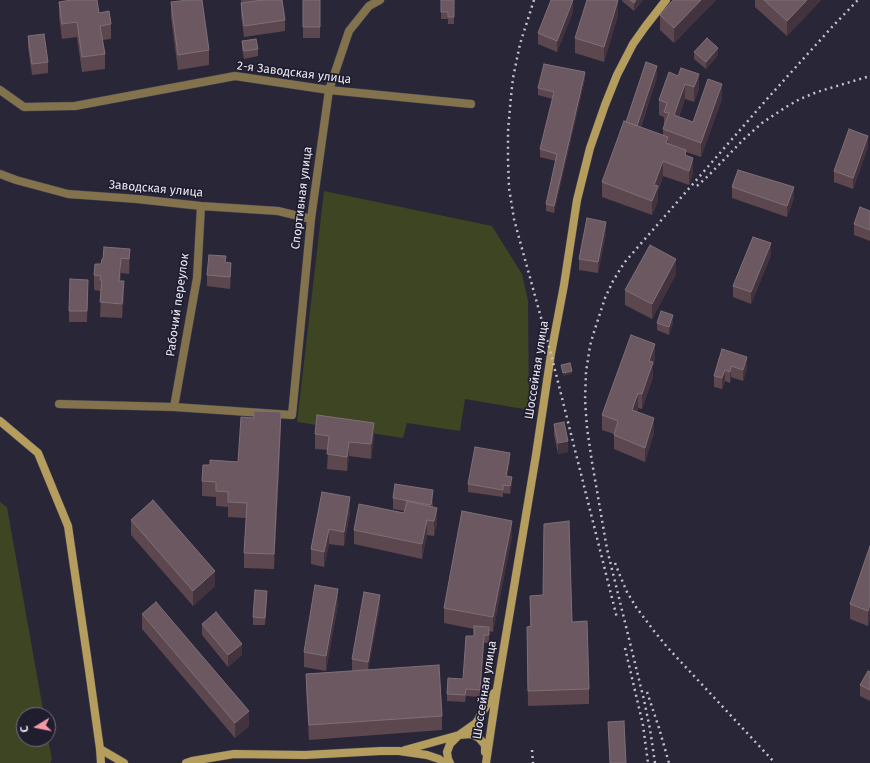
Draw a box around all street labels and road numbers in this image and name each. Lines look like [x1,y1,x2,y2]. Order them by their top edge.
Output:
street label: 2-я Заводская улица [236,59,352,87]
street label: Спортивная улица [289,146,315,250]
street label: Заводская улица [108,178,204,200]
street label: Рабочий переулок [164,252,192,358]
street label: Шоссейная улица [522,320,552,420]
street label: Шоссейная улица [470,640,500,740]

